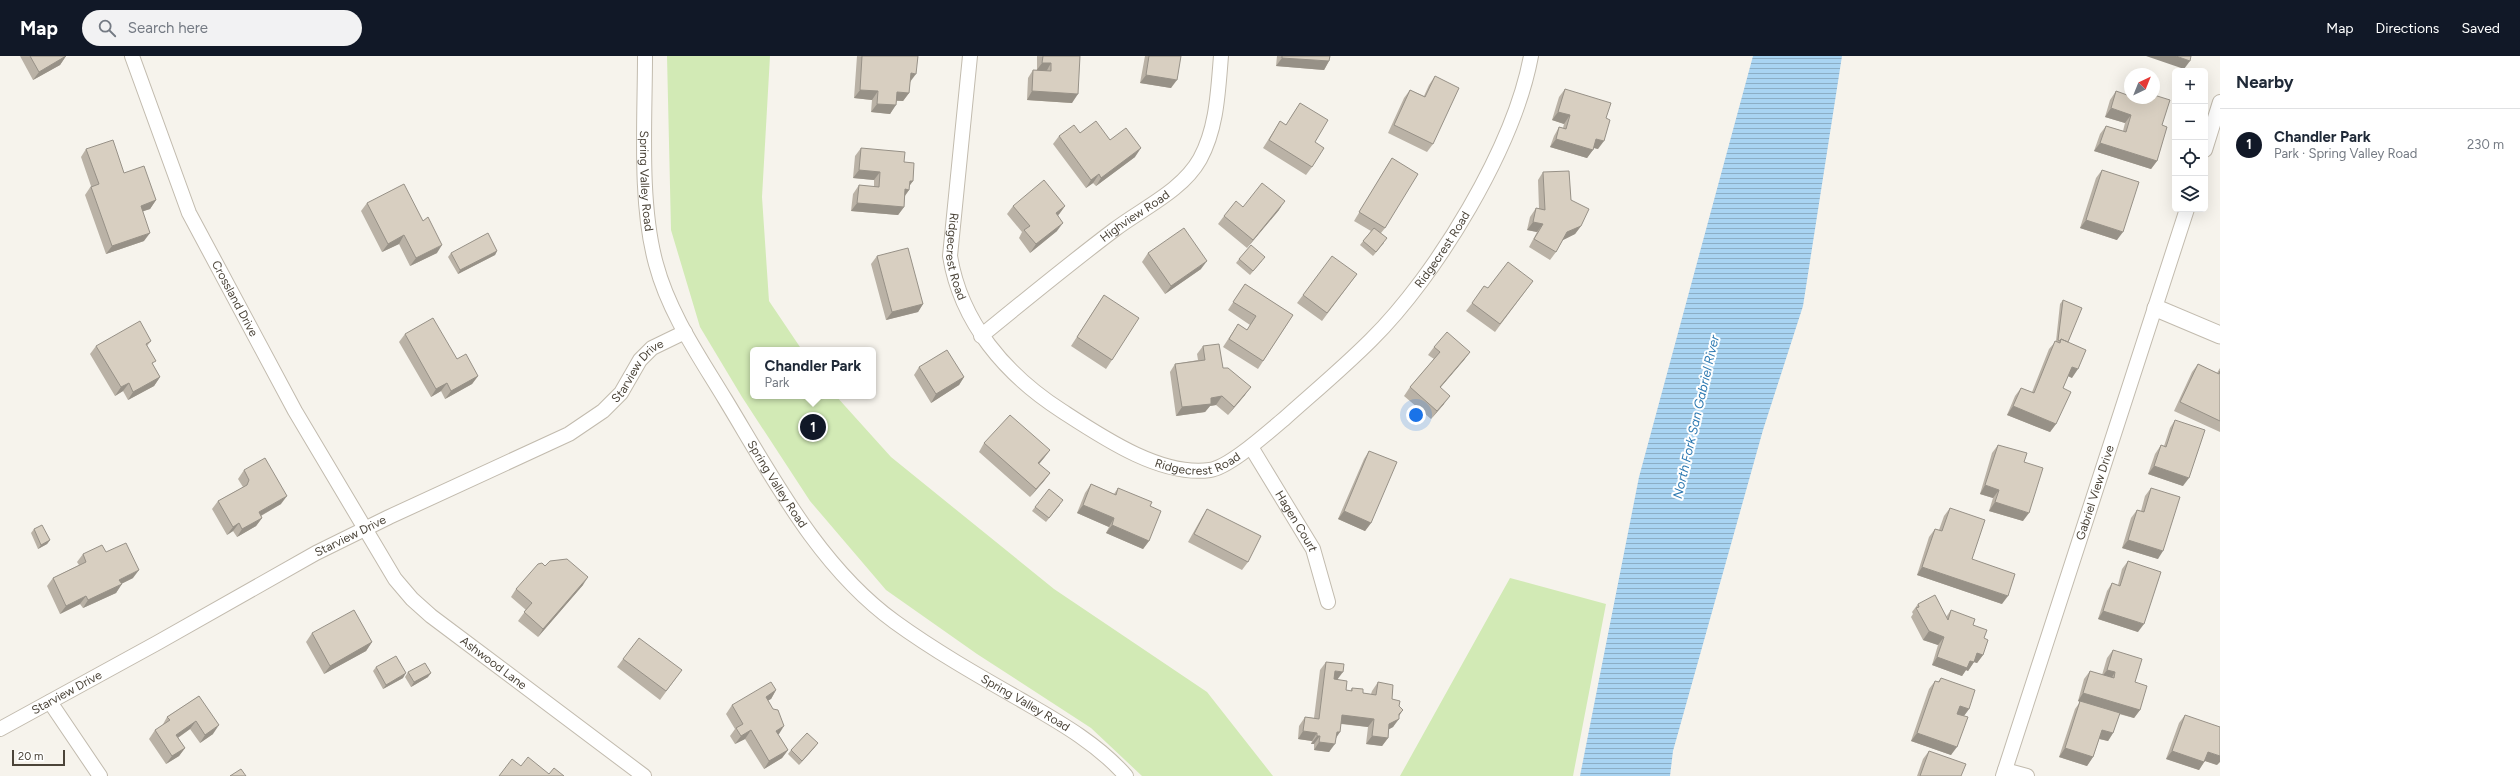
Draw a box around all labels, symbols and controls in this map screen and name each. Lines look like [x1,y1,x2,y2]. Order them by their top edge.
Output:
search box [82,10,362,46]
text: Map [20,17,58,40]
icon: search [96,17,118,39]
text: Search here [128,19,208,37]
text: Map [2326,20,2354,37]
text: Directions [2376,20,2439,37]
text: Saved [2461,20,2500,37]
north arrow [2124,68,2160,104]
map controls [2172,68,2208,212]
button: + [2172,68,2208,104]
text: Nearby [2236,72,2294,92]
button: − [2172,104,2208,140]
text: Chandler Park [2274,128,2371,146]
street label: Spring Valley Road [637,130,656,232]
text: 1 [2246,137,2252,152]
text: 230 m [2467,137,2504,152]
button: locate [2172,140,2208,176]
text: Park · Spring Valley Road [2274,146,2417,161]
button: layers [2172,176,2208,212]
street label: Highview Road [1097,188,1172,245]
street label: Ridgecrest Road [1412,209,1473,291]
street label: Ridgecrest Road [943,212,969,302]
street label: Crossland Drive [209,258,261,339]
water label: North Fork San Gabriel River [1670,333,1722,500]
street label: Starview Drive [608,336,666,406]
popup [750,347,876,399]
text: Chandler Park [765,357,861,375]
text: Park [765,375,789,390]
your location [1406,405,1426,425]
pin: 1 [800,412,826,442]
street label: Spring Valley Road [744,438,810,531]
street label: Gabriel View Drive [2073,443,2117,542]
street label: Ridgecrest Road [1153,449,1243,478]
street label: Hagen Court [1272,488,1320,554]
street label: Starview Drive [312,512,389,560]
street label: Ashwood Lane [458,634,530,693]
street label: Starview Drive [29,667,104,717]
street label: Spring Valley Road [979,672,1072,734]
scale bar [12,748,65,767]
text: 20 m [18,750,43,763]

